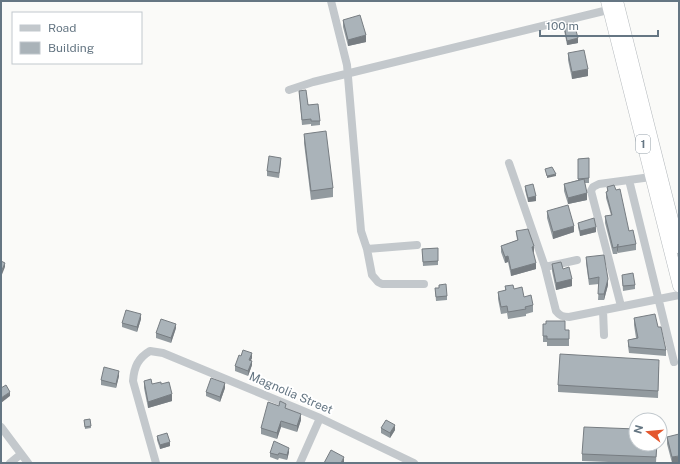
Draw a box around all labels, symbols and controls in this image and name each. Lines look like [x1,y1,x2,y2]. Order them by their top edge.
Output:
legend [12,12,142,64]
scale bar [540,12,658,38]
text: 100 m [546,19,579,33]
text: Road [48,21,76,35]
text: Building [48,41,94,55]
road number: 1 [636,135,650,153]
street label: Magnolia Street [247,369,335,417]
north arrow [628,412,668,452]
text: N [631,423,645,435]

